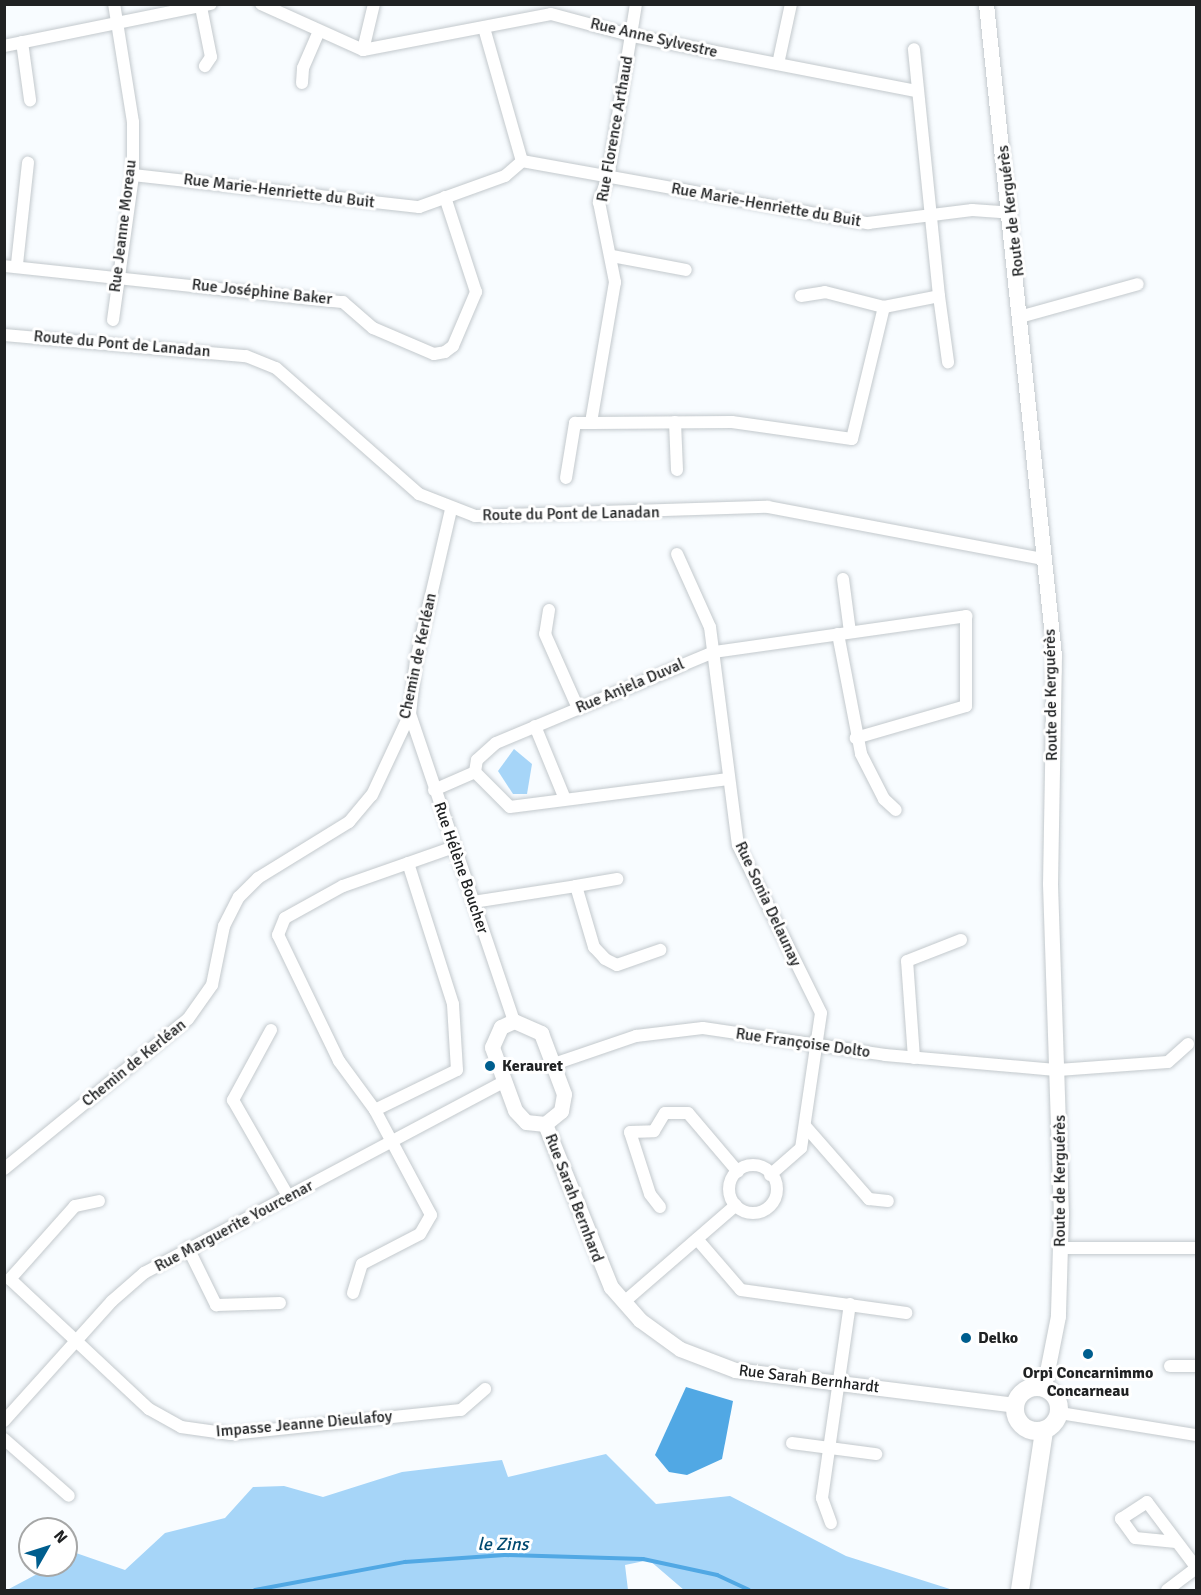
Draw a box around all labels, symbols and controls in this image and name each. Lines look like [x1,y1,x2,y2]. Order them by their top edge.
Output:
street label: Rue Anne Sylvestre [588,14,720,62]
street label: Rue Florence Arthaud [593,55,637,203]
street label: Route de Kerguérès [993,144,1029,278]
street label: Rue Jeanne Moreau [105,159,141,293]
street label: Rue Marie-Henriette du Buit [182,170,376,212]
street label: Rue Marie-Henriette du Buit [670,179,862,231]
street label: Rue Joséphine Baker [191,275,333,309]
street label: Route du Pont de Lanadan [33,327,211,361]
street label: Route du Pont de Lanadan [482,503,660,525]
street label: Chemin de Kerléan [395,591,441,721]
street label: Route de Kerguérès [1040,629,1062,761]
street label: Rue Anjela Duval [573,655,687,717]
street label: Rue Hélène Boucher [429,800,493,936]
street label: Rue Sonia Delaunay [731,839,805,969]
street label: Chemin de Kerléan [78,1015,190,1111]
street label: Rue Françoise Dolto [735,1024,871,1062]
place label: Kerauret [502,1056,563,1076]
marker: Kerauret [483,1059,497,1073]
street label: Route de Kerguérès [1050,1115,1070,1247]
street label: Rue Sarah Bernhard [541,1131,607,1265]
street label: Rue Marguerite Yourcenar [151,1176,317,1276]
place label: Delko [978,1328,1018,1348]
marker: Delko [959,1331,973,1345]
marker: Orpi Concarnimmo Concarneau [1081,1347,1095,1361]
street label: Rue Sarah Bernhardt [738,1361,880,1397]
place label: Orpi Concarnimmo Concarneau [1023,1363,1153,1401]
street label: Impasse Jeanne Dieulafoy [215,1407,393,1441]
north arrow [18,1517,78,1577]
text: N [49,1526,72,1548]
water label: le Zins [478,1533,528,1555]

